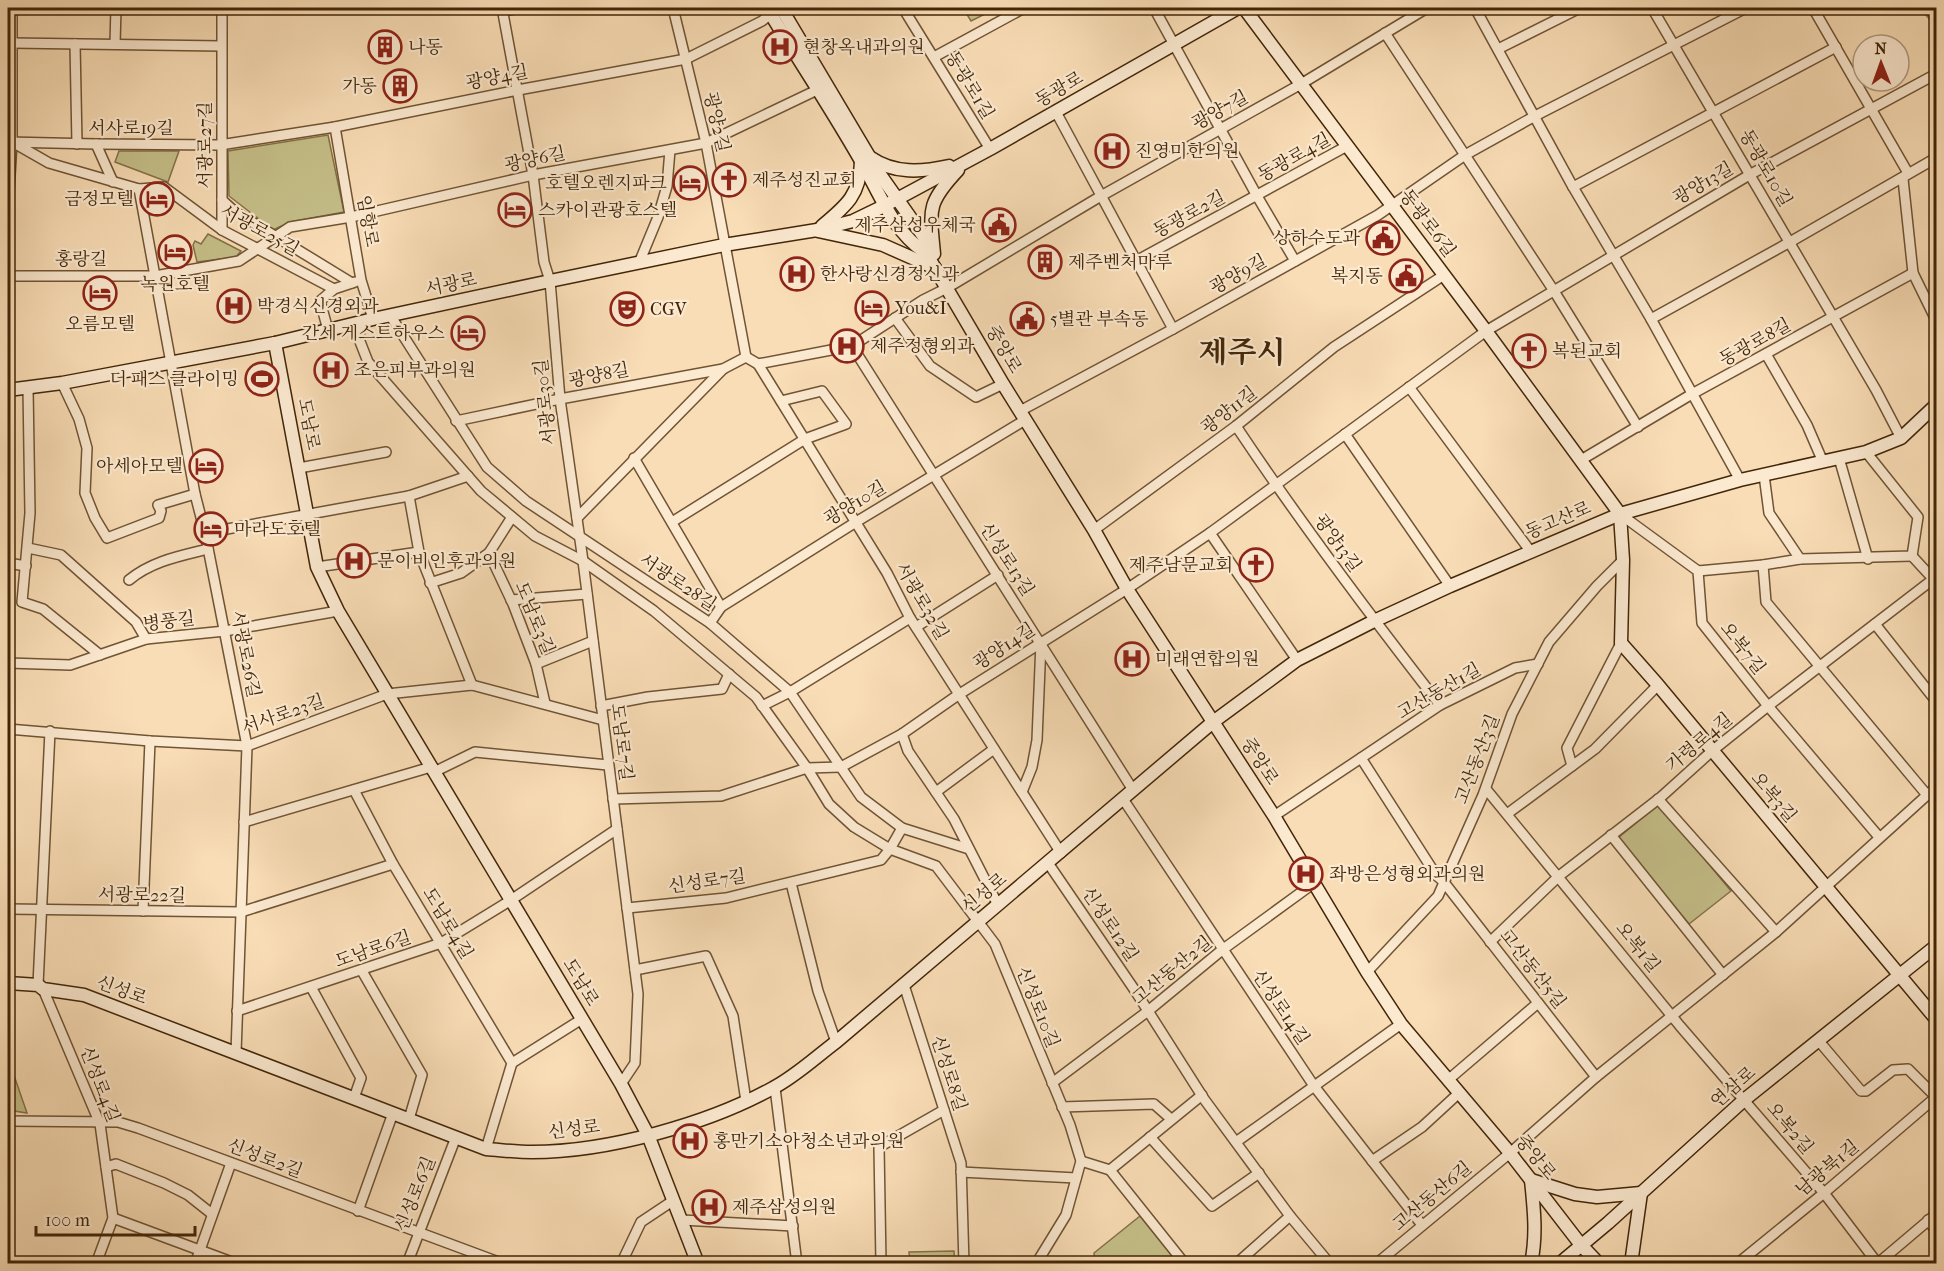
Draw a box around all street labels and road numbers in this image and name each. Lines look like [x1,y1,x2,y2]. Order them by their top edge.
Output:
street label: 동광로1길 [941,47,998,123]
street label: 광양4길 [464,61,530,94]
street label: 동광로 [1031,67,1087,112]
street label: 광양7길 [1189,87,1252,134]
street label: 광양2길 [699,90,734,154]
street label: 서광로27길 [195,101,216,189]
street label: 서사로19길 [88,118,174,139]
street label: 동광로10길 [1735,126,1796,211]
street label: 동광로4길 [1254,129,1334,186]
street label: 광양6길 [503,143,568,176]
street label: 광양13길 [1669,158,1737,209]
street label: 동광로6길 [1395,185,1460,261]
street label: 동광로2길 [1150,187,1229,242]
street label: 임항로 [353,194,382,249]
street label: 서광로25길 [217,200,303,261]
street label: 홍랑길 [55,249,107,270]
street label: 광양9길 [1206,250,1270,299]
street label: 서광로 [423,269,479,300]
street label: 동광로8길 [1716,314,1795,371]
street label: 중앙로 [981,321,1026,377]
street label: 서광로30길 [531,358,560,446]
street label: 광양8길 [567,359,631,392]
street label: 광양11길 [1197,382,1261,439]
street label: 도남로 [293,396,324,452]
street label: 광양10길 [821,477,890,530]
street label: 동고산로 [1522,497,1594,544]
street label: 광양13길 [1310,510,1365,576]
street label: 신성로13길 [975,519,1038,600]
street label: 서광로28길 [635,549,720,616]
street label: 서광로32길 [891,559,952,644]
street label: 도남로3길 [510,579,559,658]
street label: 병풍길 [142,608,196,635]
street label: 서광로26길 [227,609,264,700]
street label: 오복7길 [1716,618,1770,679]
street label: 광양14길 [970,619,1039,674]
street label: 고산동산1길 [1394,659,1485,724]
street label: 서사로23길 [239,691,327,738]
street label: 도남로7길 [606,702,637,782]
street label: 가령로4길 [1662,709,1737,776]
street label: 고산동산3길 [1451,711,1504,807]
street label: 중앙로 [1237,734,1283,789]
street label: 오복3길 [1746,768,1801,827]
street label: 신성로7길 [667,866,747,897]
street label: 신성로 [958,869,1011,918]
street label: 도남로4길 [418,883,477,963]
street label: 신성로12길 [1077,883,1142,965]
street label: 서광로22길 [98,884,186,907]
street label: 오복1길 [1611,918,1664,977]
street label: 고산동산5길 [1495,926,1570,1013]
street label: 도남로6길 [332,927,414,972]
street label: 고산동산2길 [1128,932,1216,1009]
street label: 도남로 [558,954,603,1010]
street label: 신성로10길 [1012,963,1063,1051]
street label: 신성로14길 [1248,966,1314,1049]
street label: 신성로 [94,972,150,1009]
street label: 신성로8길 [926,1033,971,1114]
street label: 신성로4길 [75,1043,124,1125]
street label: 연삼로 [1707,1062,1760,1112]
street label: 오복2길 [1762,1098,1817,1159]
street label: 신성로 [547,1116,601,1143]
street label: 중앙로 [1511,1130,1560,1184]
street label: 신성로2길 [224,1135,305,1182]
street label: 남광북1길 [1791,1136,1863,1201]
street label: 신성로6길 [391,1153,440,1235]
street label: 고산동산6길 [1389,1157,1476,1236]

